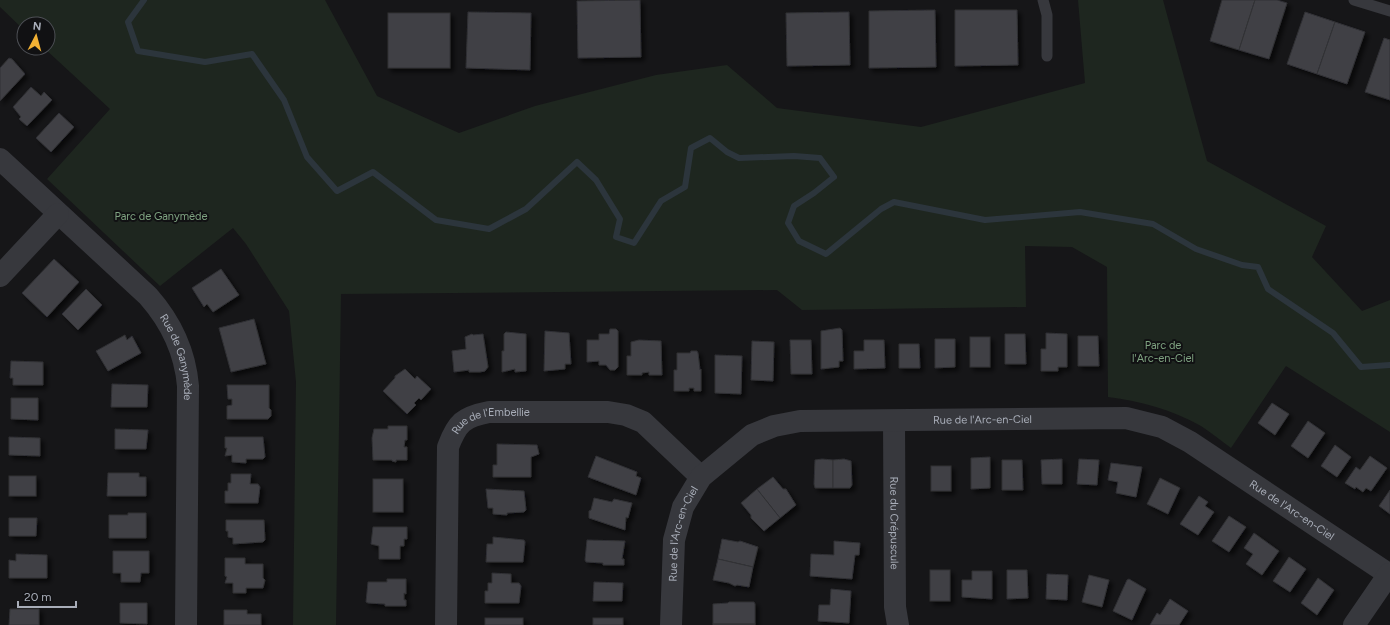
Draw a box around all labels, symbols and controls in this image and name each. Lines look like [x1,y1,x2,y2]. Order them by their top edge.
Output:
north arrow [16,16,56,56]
text: N [32,20,42,33]
park label: Parc de Ganymède [114,210,208,223]
street label: Rue de Ganymède [157,312,194,400]
park label: Parc de l'Arc-en-Ciel [1132,339,1194,365]
street label: Rue de l'Embellie [449,406,530,437]
street label: Rue de l'Arc-en-Ciel [933,413,1032,427]
street label: Rue du Crépuscule [887,476,901,570]
street label: Rue de l'Arc-en-Ciel [1247,477,1337,543]
street label: Rue de l'Arc-en-Ciel [667,484,701,582]
scale bar [18,583,76,609]
text: 20 m [24,590,52,604]

